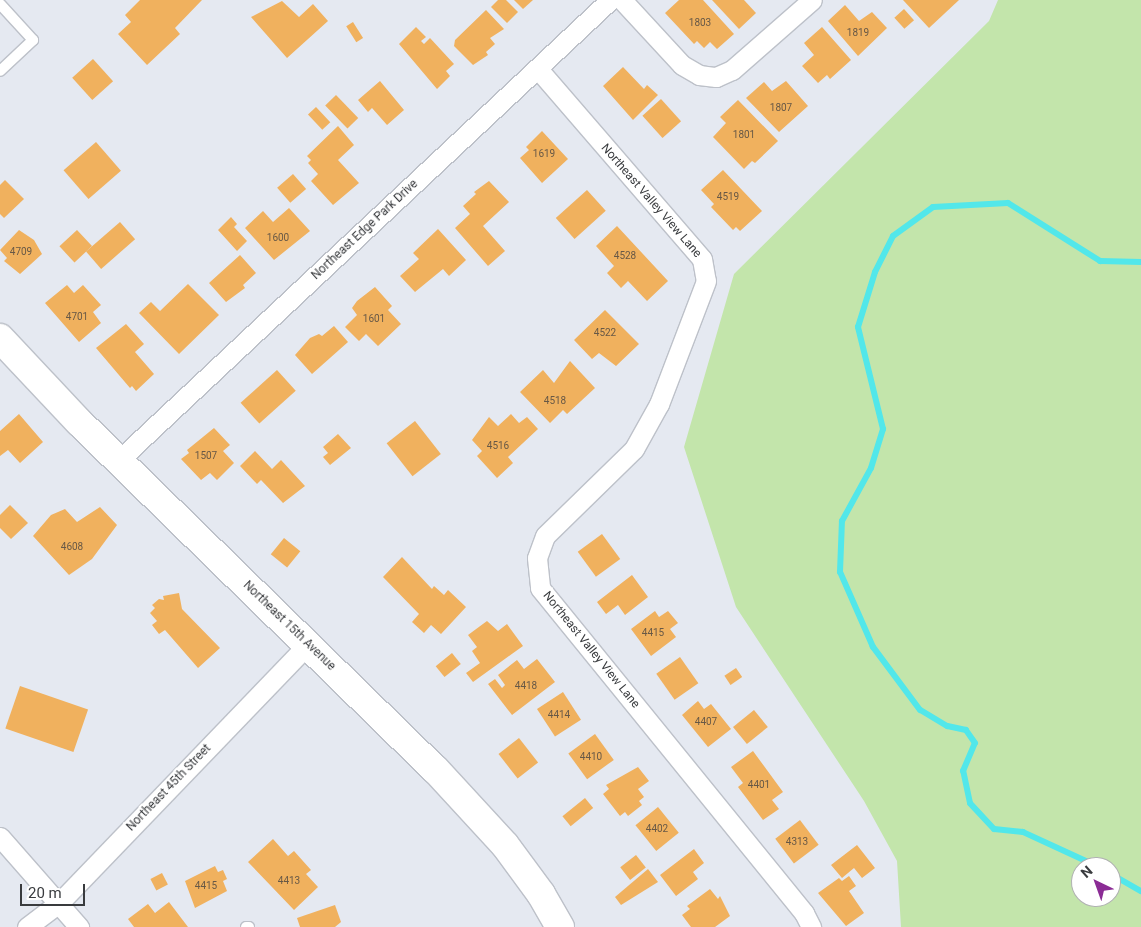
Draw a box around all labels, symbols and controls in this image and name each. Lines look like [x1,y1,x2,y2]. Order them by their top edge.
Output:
house number: 1803 [689,17,711,29]
house number: 1819 [847,27,869,39]
house number: 1807 [770,102,792,114]
house number: 1801 [733,129,755,141]
street label: Northeast Valley View Lane [598,141,704,261]
house number: 1619 [533,148,555,160]
street label: Northeast Edge Park Drive [309,177,421,283]
house number: 4519 [717,191,739,203]
house number: 1600 [267,232,289,244]
house number: 4709 [10,246,32,258]
house number: 4528 [614,250,636,262]
house number: 4701 [66,311,88,323]
house number: 1601 [363,313,385,325]
house number: 4522 [594,327,616,339]
house number: 4518 [544,395,566,407]
house number: 4516 [487,440,509,452]
house number: 1507 [195,450,217,462]
house number: 4608 [61,541,83,553]
street label: Northeast 15th Avenue [240,578,338,674]
street label: Northeast Valley View Lane [540,589,642,711]
house number: 4415 [642,627,664,639]
house number: 4418 [515,680,537,692]
house number: 4414 [548,709,570,721]
house number: 4407 [695,716,717,728]
street label: Northeast 45th Street [124,742,214,834]
house number: 4410 [580,751,602,763]
house number: 4401 [748,779,770,791]
house number: 4402 [646,823,668,835]
house number: 4313 [786,836,808,848]
north arrow [1071,857,1121,907]
text: N [1078,862,1096,881]
scale bar [22,874,88,906]
house number: 4413 [278,875,300,887]
house number: 4415 [195,880,217,892]
text: 20 m [28,884,62,902]

